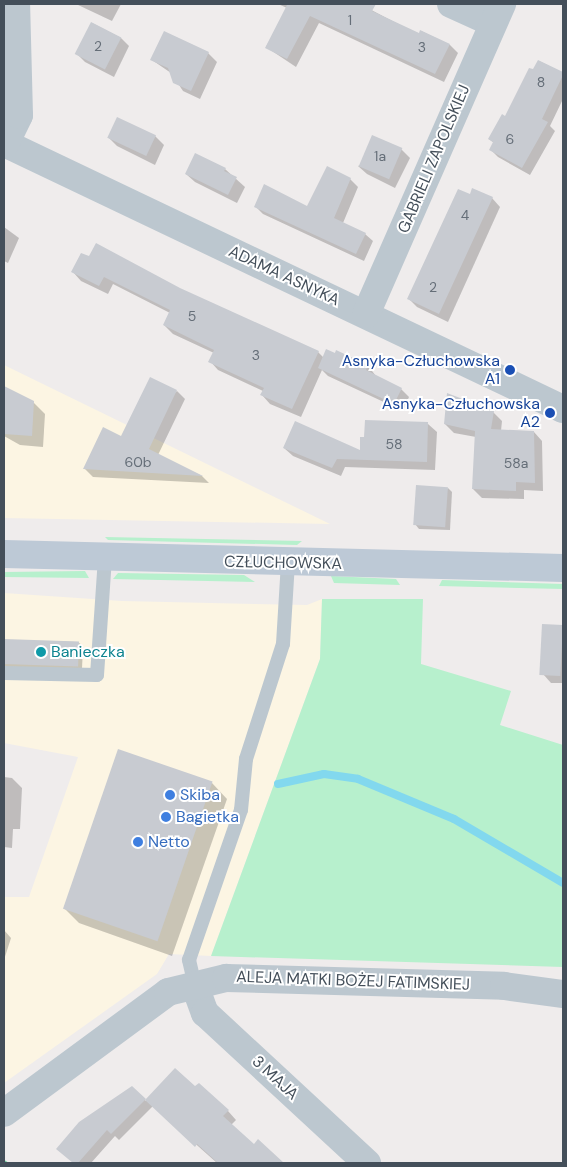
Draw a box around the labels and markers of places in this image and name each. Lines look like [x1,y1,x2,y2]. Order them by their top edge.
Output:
place label: Asnyka-Człuchowska A1 [342,351,500,389]
marker: Asnyka-Człuchowska A1 [504,364,516,376]
place label: Asnyka-Człuchowska A2 [382,394,540,432]
marker: Asnyka-Człuchowska A2 [544,407,556,419]
place label: Banieczka [51,642,125,662]
marker: Banieczka [35,646,47,658]
place label: Skiba [180,785,220,805]
marker: Skiba [164,789,176,801]
place label: Bagietka [176,807,239,827]
marker: Bagietka [160,811,172,823]
place label: Netto [148,832,190,852]
marker: Netto [132,836,144,848]

